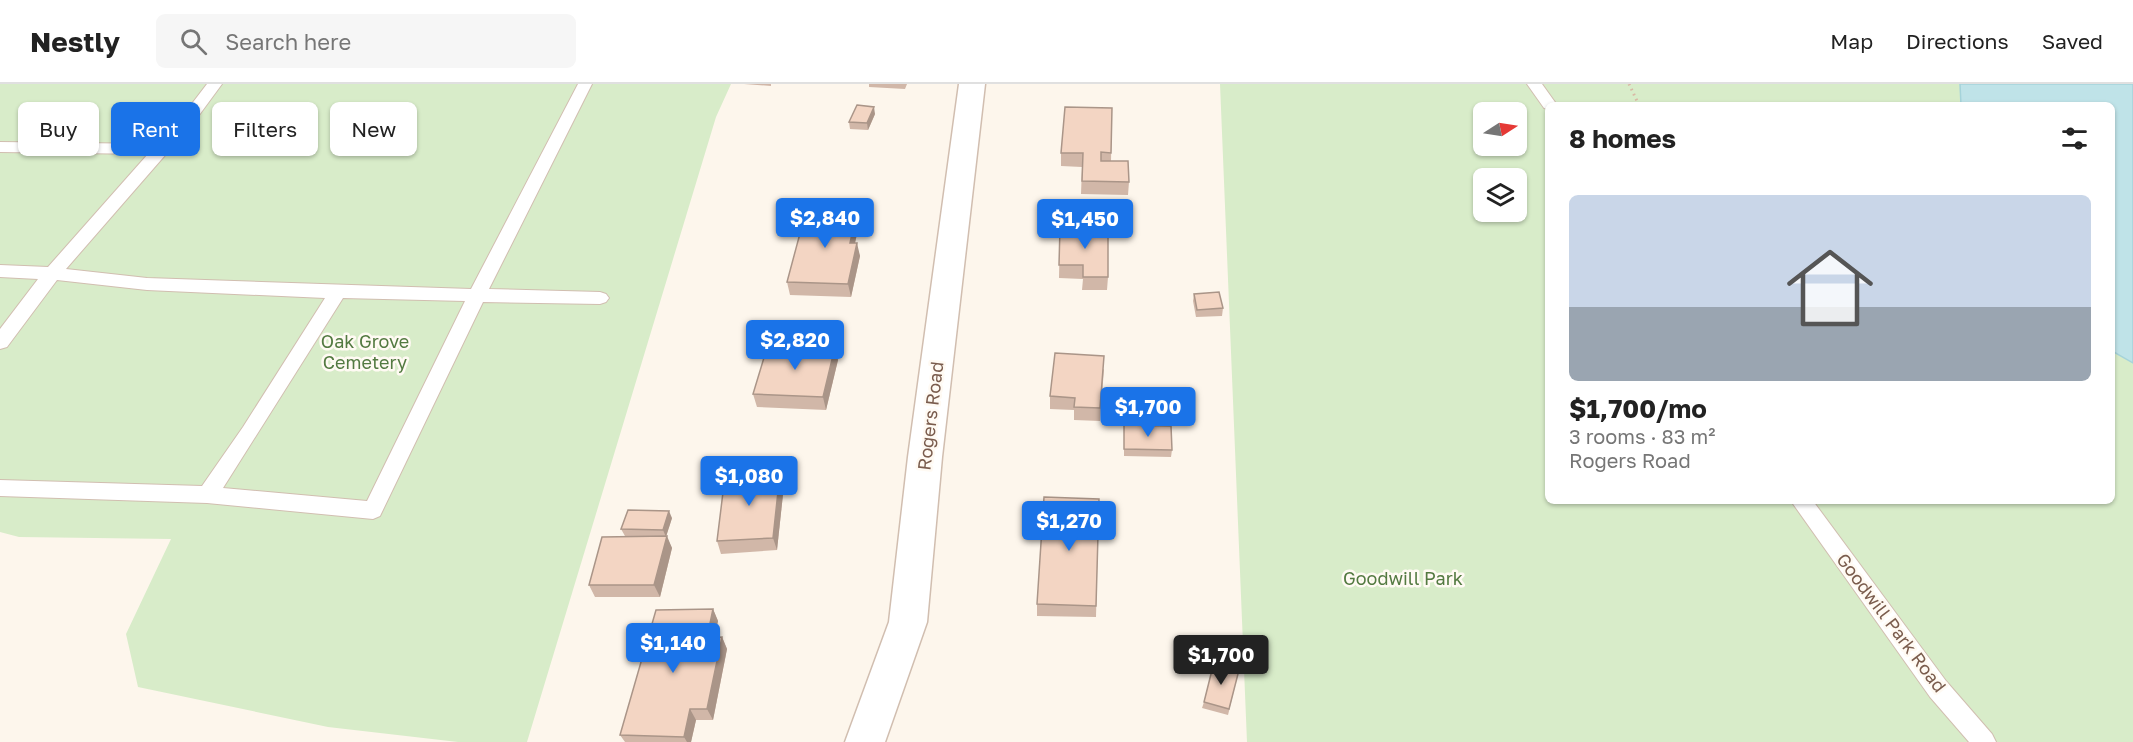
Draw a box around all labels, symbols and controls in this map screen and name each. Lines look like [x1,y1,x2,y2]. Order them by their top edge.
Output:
search box [156,14,576,68]
text: Nestly [30,25,120,58]
icon: search [177,25,210,58]
text: Search here [225,28,351,55]
text: Map [1830,28,1873,54]
text: Directions [1906,28,2009,54]
text: Saved [2042,28,2103,54]
chip: Buy [18,102,99,156]
chip: Rent [111,102,200,156]
chip: Filters [212,102,318,156]
chip: New [330,102,417,156]
north arrow [1473,102,1527,156]
map controls [1473,102,1527,222]
icon: filters [2058,122,2091,155]
text: 8 homes [1569,123,1676,154]
button: layers [1473,168,1527,222]
pin: $2,840 [776,198,874,249]
pin: $1,450 [1036,199,1134,250]
text: $2,840 [790,205,860,229]
text: $1,450 [1051,206,1119,230]
icon: home [1776,234,1884,342]
pin: $2,820 [746,320,844,371]
text: $2,820 [760,327,830,351]
park label: Oak Grove Cemetery [321,330,409,373]
street label: Rogers Road [912,360,948,472]
pin: $1,700 [1099,387,1197,438]
text: $1,700/mo [1569,393,1707,424]
text: $1,700 [1115,394,1182,418]
text: 3 rooms · 83 m² [1569,424,1715,448]
text: Rogers Road [1569,448,1691,472]
pin: $1,080 [700,456,798,507]
text: $1,080 [715,463,783,487]
pin: $1,270 [1020,501,1118,552]
text: $1,270 [1036,508,1102,532]
street label: Goodwill Park Road [1832,549,1951,696]
park label: Goodwill Park [1343,567,1463,589]
pin: $1,140 [624,623,722,674]
text: $1,140 [640,630,706,654]
pin: $1,700 [1172,635,1270,686]
text: $1,700 [1188,642,1255,666]

